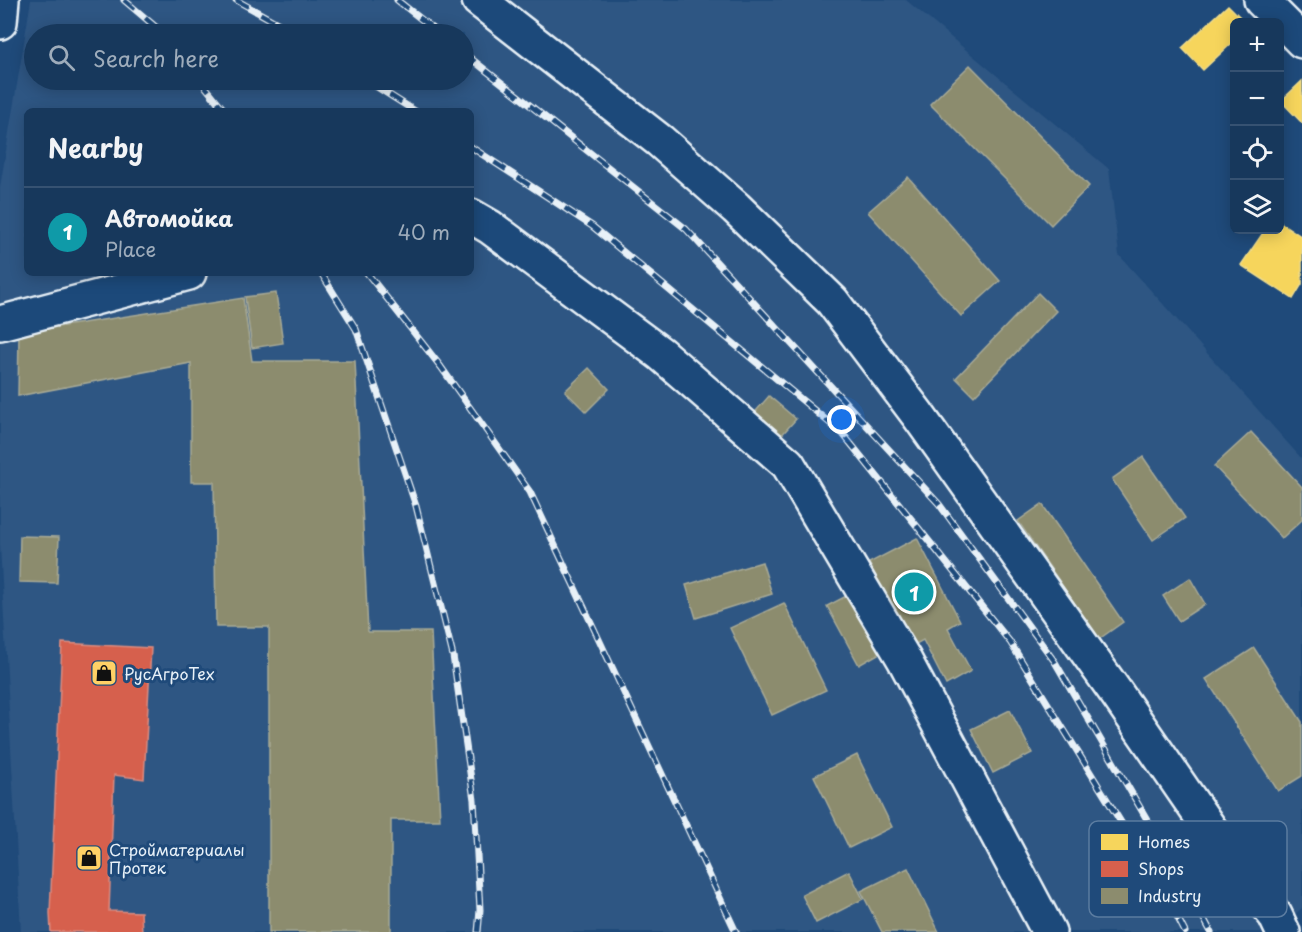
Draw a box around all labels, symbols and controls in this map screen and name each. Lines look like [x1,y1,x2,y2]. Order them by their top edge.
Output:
map controls [1230,18,1284,234]
button: + [1230,18,1284,72]
search box [24,24,474,90]
icon: search [45,41,78,74]
text: Search here [93,41,219,74]
button: − [1230,72,1284,126]
button: locate [1230,126,1284,180]
text: Nearby [48,128,143,167]
button: layers [1230,180,1284,234]
text: Автомойка [105,201,233,234]
text: 1 [63,217,72,247]
text: 40 m [398,217,450,247]
text: Place [105,234,156,264]
your location [827,405,856,434]
pin: 1 [894,570,934,614]
shop icon: РусАгроТех [89,658,119,688]
place label: РусАгроТех [124,661,215,685]
legend [1089,821,1287,917]
text: Homes [1138,829,1190,853]
place label: Стройматериалы Протек [109,837,244,879]
shop icon: Стройматериалы Протек [74,843,104,873]
text: Shops [1138,856,1184,880]
text: Industry [1138,883,1201,907]

